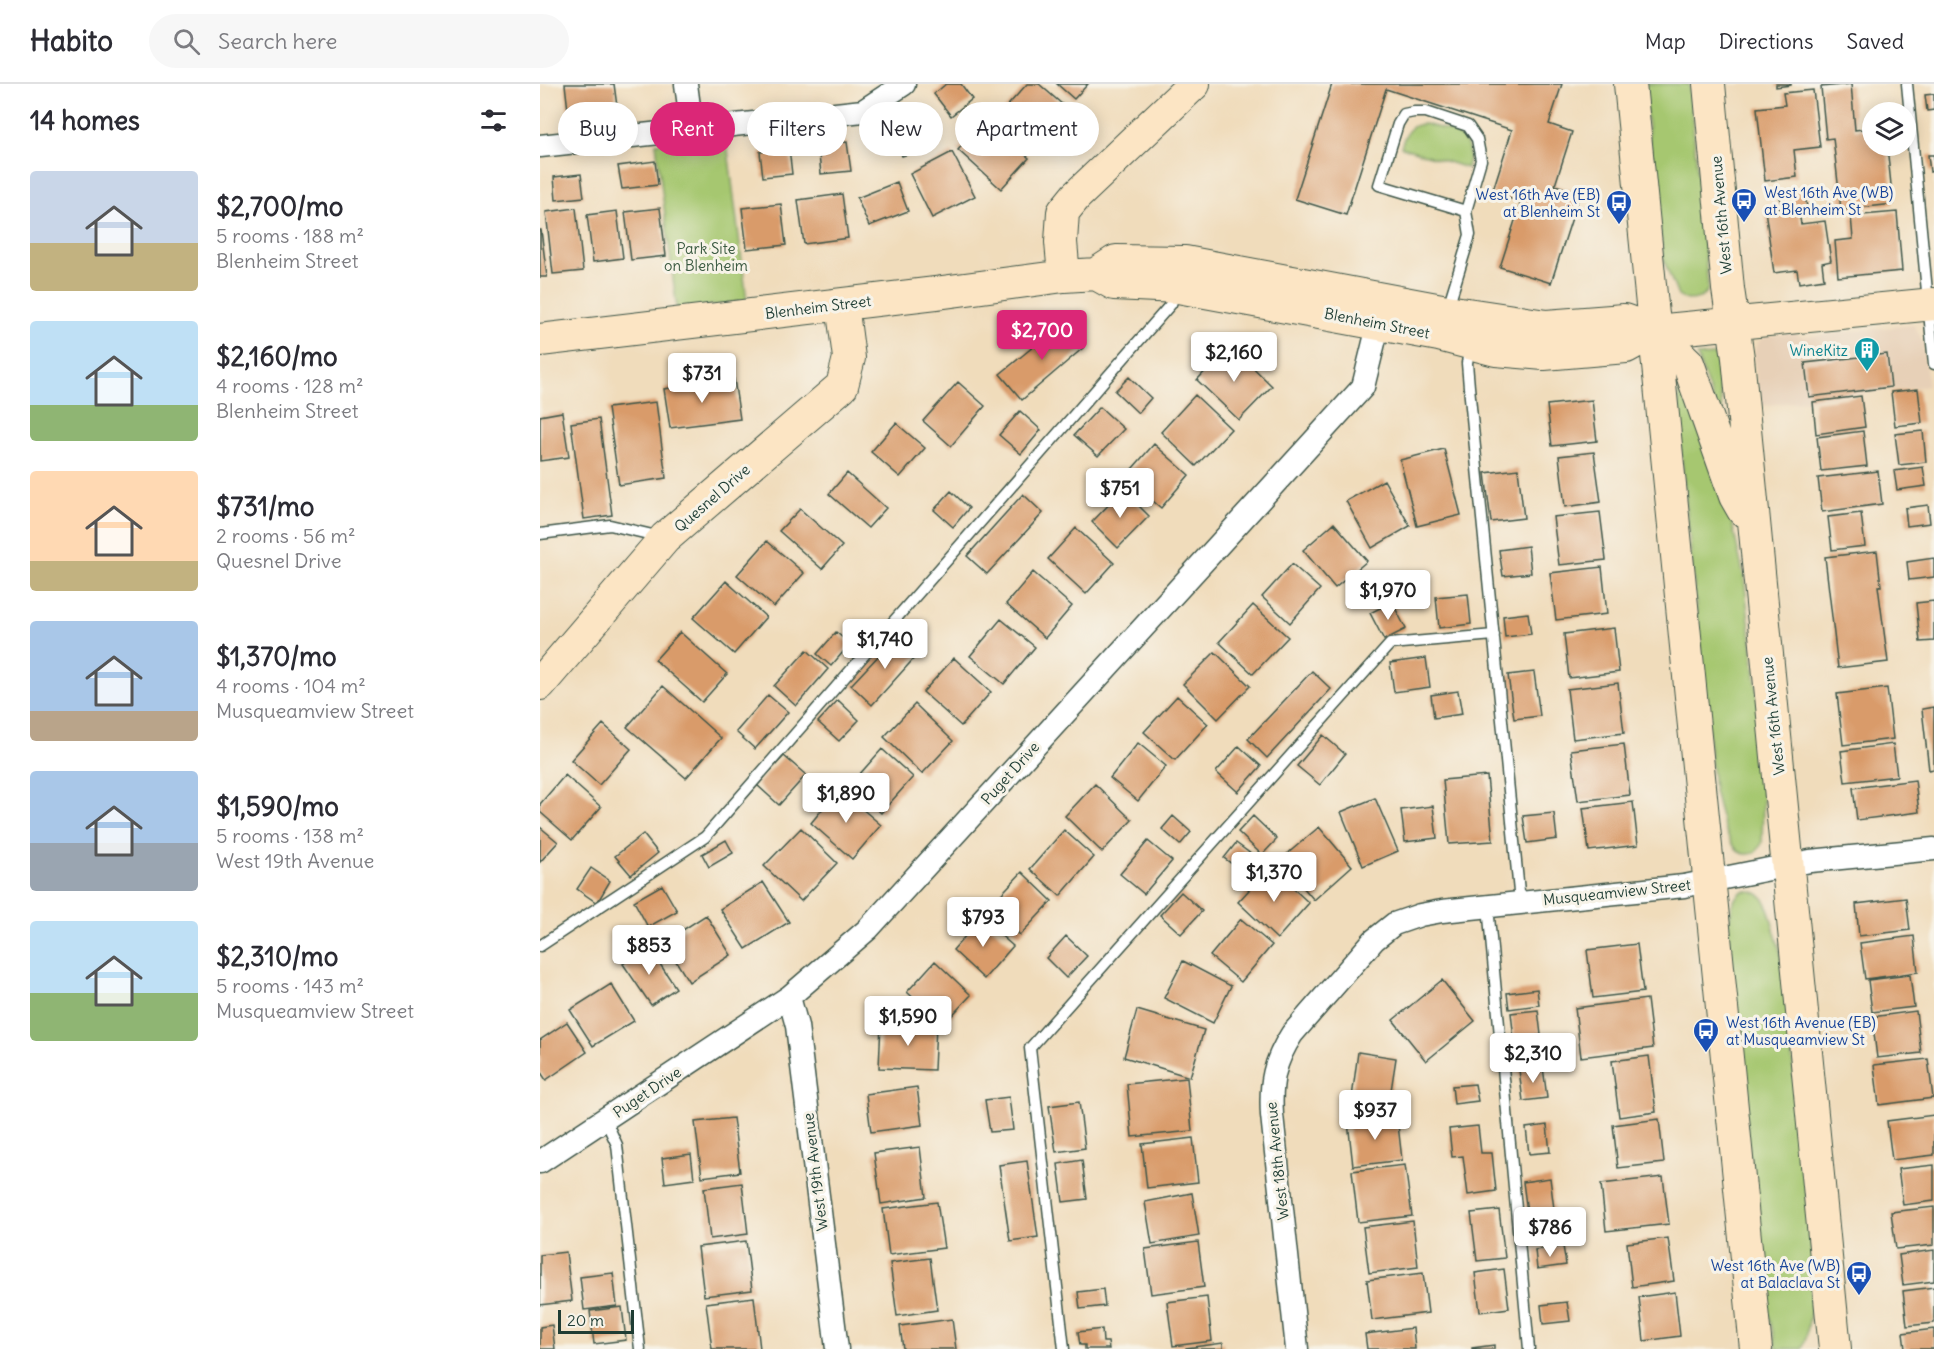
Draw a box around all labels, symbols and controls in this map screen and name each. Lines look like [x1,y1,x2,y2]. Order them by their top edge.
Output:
search box [149,14,569,68]
text: Habito [30,23,113,59]
icon: search [170,25,203,58]
text: Search here [218,27,337,55]
text: Map [1645,28,1686,55]
text: Directions [1719,28,1813,55]
text: Saved [1846,28,1904,55]
chip: Buy [558,102,638,156]
chip: Rent [650,102,735,156]
chip: Filters [747,102,847,156]
chip: New [859,102,943,156]
chip: Apartment [955,102,1099,156]
map controls [1862,102,1916,156]
button: layers [1862,102,1916,156]
text: 14 homes [30,104,140,137]
icon: filters [477,104,510,137]
street label: West 16th Avenue [1706,155,1736,275]
place label: West 16th Ave (WB) at Blenheim St [1764,183,1893,219]
place label: West 16th Ave (EB) at Blenheim St [1476,185,1600,221]
bus stop icon: West 16th Ave (WB) at Blenheim St [1729,186,1759,224]
bus stop icon: West 16th Ave (EB) at Blenheim St [1604,188,1634,226]
text: $2,700/mo [216,190,343,223]
icon: home [78,195,150,267]
text: 5 rooms · 188 m² [216,223,364,248]
park label: Park Site on Blenheim [664,239,748,275]
text: Blenheim Street [216,248,358,273]
street label: Blenheim Street [764,291,872,323]
street label: Blenheim Street [1323,303,1431,343]
pin: $2,700 [993,310,1091,361]
text: $2,700 [1011,317,1073,342]
pin: $2,160 [1185,332,1283,383]
building icon: WineKitz [1852,335,1882,373]
text: $2,160 [1205,339,1263,364]
text: $2,160/mo [216,340,338,373]
place label: WineKitz [1789,341,1848,360]
icon: home [78,345,150,417]
pin: $731 [666,353,738,404]
text: $731 [682,360,722,385]
text: 4 rooms · 128 m² [216,373,364,398]
text: Blenheim Street [216,398,358,423]
street label: Quesnel Drive [670,460,754,536]
pin: $751 [1084,468,1156,519]
text: $751 [1100,475,1140,500]
text: $731/mo [216,490,314,523]
icon: home [78,495,150,567]
text: 2 rooms · 56 m² [216,523,356,548]
text: Quesnel Drive [216,548,341,573]
pin: $1,970 [1339,570,1437,621]
text: $1,970 [1359,577,1417,602]
pin: $1,740 [836,619,934,670]
text: $1,740 [857,626,913,651]
text: $1,370/mo [216,640,337,673]
icon: home [78,645,150,717]
street label: West 16th Avenue [1757,656,1789,776]
text: 4 rooms · 104 m² [216,673,366,698]
text: Musqueamview Street [216,698,414,723]
street label: Puget Drive [977,738,1043,808]
pin: $1,890 [797,773,895,824]
text: $1,890 [816,780,876,805]
text: $1,590/mo [216,790,339,823]
icon: home [78,795,150,867]
text: 5 rooms · 138 m² [216,823,364,848]
text: West 19th Avenue [216,848,374,873]
pin: $1,370 [1225,852,1323,903]
text: $1,370 [1245,859,1303,884]
street label: Musqueamview Street [1542,875,1692,909]
pin: $793 [947,897,1019,948]
text: $793 [961,904,1005,929]
pin: $853 [613,925,685,976]
text: $853 [626,932,672,957]
text: $2,310/mo [216,940,338,973]
icon: home [78,945,150,1017]
text: 5 rooms · 143 m² [216,973,364,998]
pin: $1,590 [859,996,957,1047]
text: Musqueamview Street [216,998,414,1023]
text: $1,590 [878,1003,938,1028]
place label: West 16th Avenue (EB) at Musqueamview St [1726,1013,1876,1049]
bus stop icon: West 16th Avenue (EB) at Musqueamview St [1691,1016,1721,1054]
pin: $2,310 [1484,1033,1582,1084]
text: $2,310 [1504,1040,1562,1065]
street label: Puget Drive [609,1062,685,1122]
pin: $937 [1339,1090,1411,1141]
text: $937 [1353,1097,1397,1122]
street label: West 18th Avenue [1261,1101,1293,1221]
street label: West 19th Avenue [798,1112,832,1232]
pin: $786 [1514,1207,1586,1258]
text: $786 [1528,1214,1572,1239]
place label: West 16th Ave (WB) at Balaclava St [1711,1256,1840,1292]
bus stop icon: West 16th Ave (WB) at Balaclava St [1844,1259,1874,1297]
scale bar [558,1307,634,1334]
text: 20 m [567,1310,604,1330]

